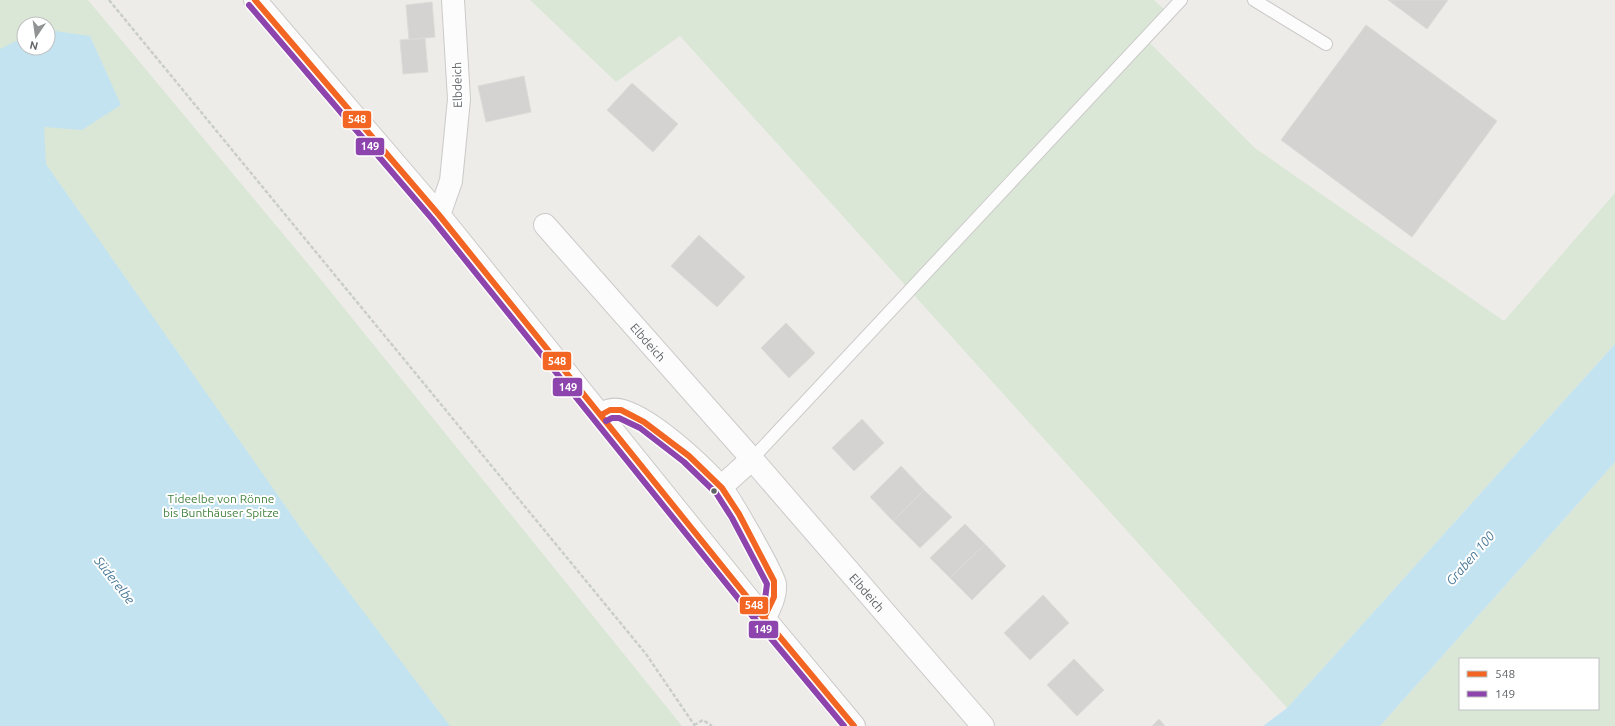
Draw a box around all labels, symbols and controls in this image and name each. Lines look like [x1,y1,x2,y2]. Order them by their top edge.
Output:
north arrow [16,16,56,56]
text: N [28,39,39,53]
street label: Elbdeich [450,62,464,108]
line badge: 548 [342,110,372,129]
text: 548 [348,113,366,125]
line badge: 149 [355,137,385,156]
text: 149 [361,140,379,152]
street label: Elbdeich [628,320,668,363]
line badge: 548 [542,351,572,371]
text: 548 [548,355,566,367]
line badge: 149 [552,377,583,397]
text: 149 [559,381,577,393]
unlabelled marker [709,486,719,496]
park label: Tideelbe von Rönne bis Bunthäuser Spitze [163,492,279,519]
water label: Graben 100 [1443,528,1497,588]
water label: Süderelbe [92,553,138,607]
street label: Elbdeich [847,571,887,614]
line badge: 548 [739,596,769,615]
text: 548 [745,599,763,611]
line badge: 149 [748,620,779,639]
text: 149 [754,623,772,635]
legend [1459,658,1599,710]
text: 548 [1495,667,1516,680]
text: 149 [1495,687,1515,700]

